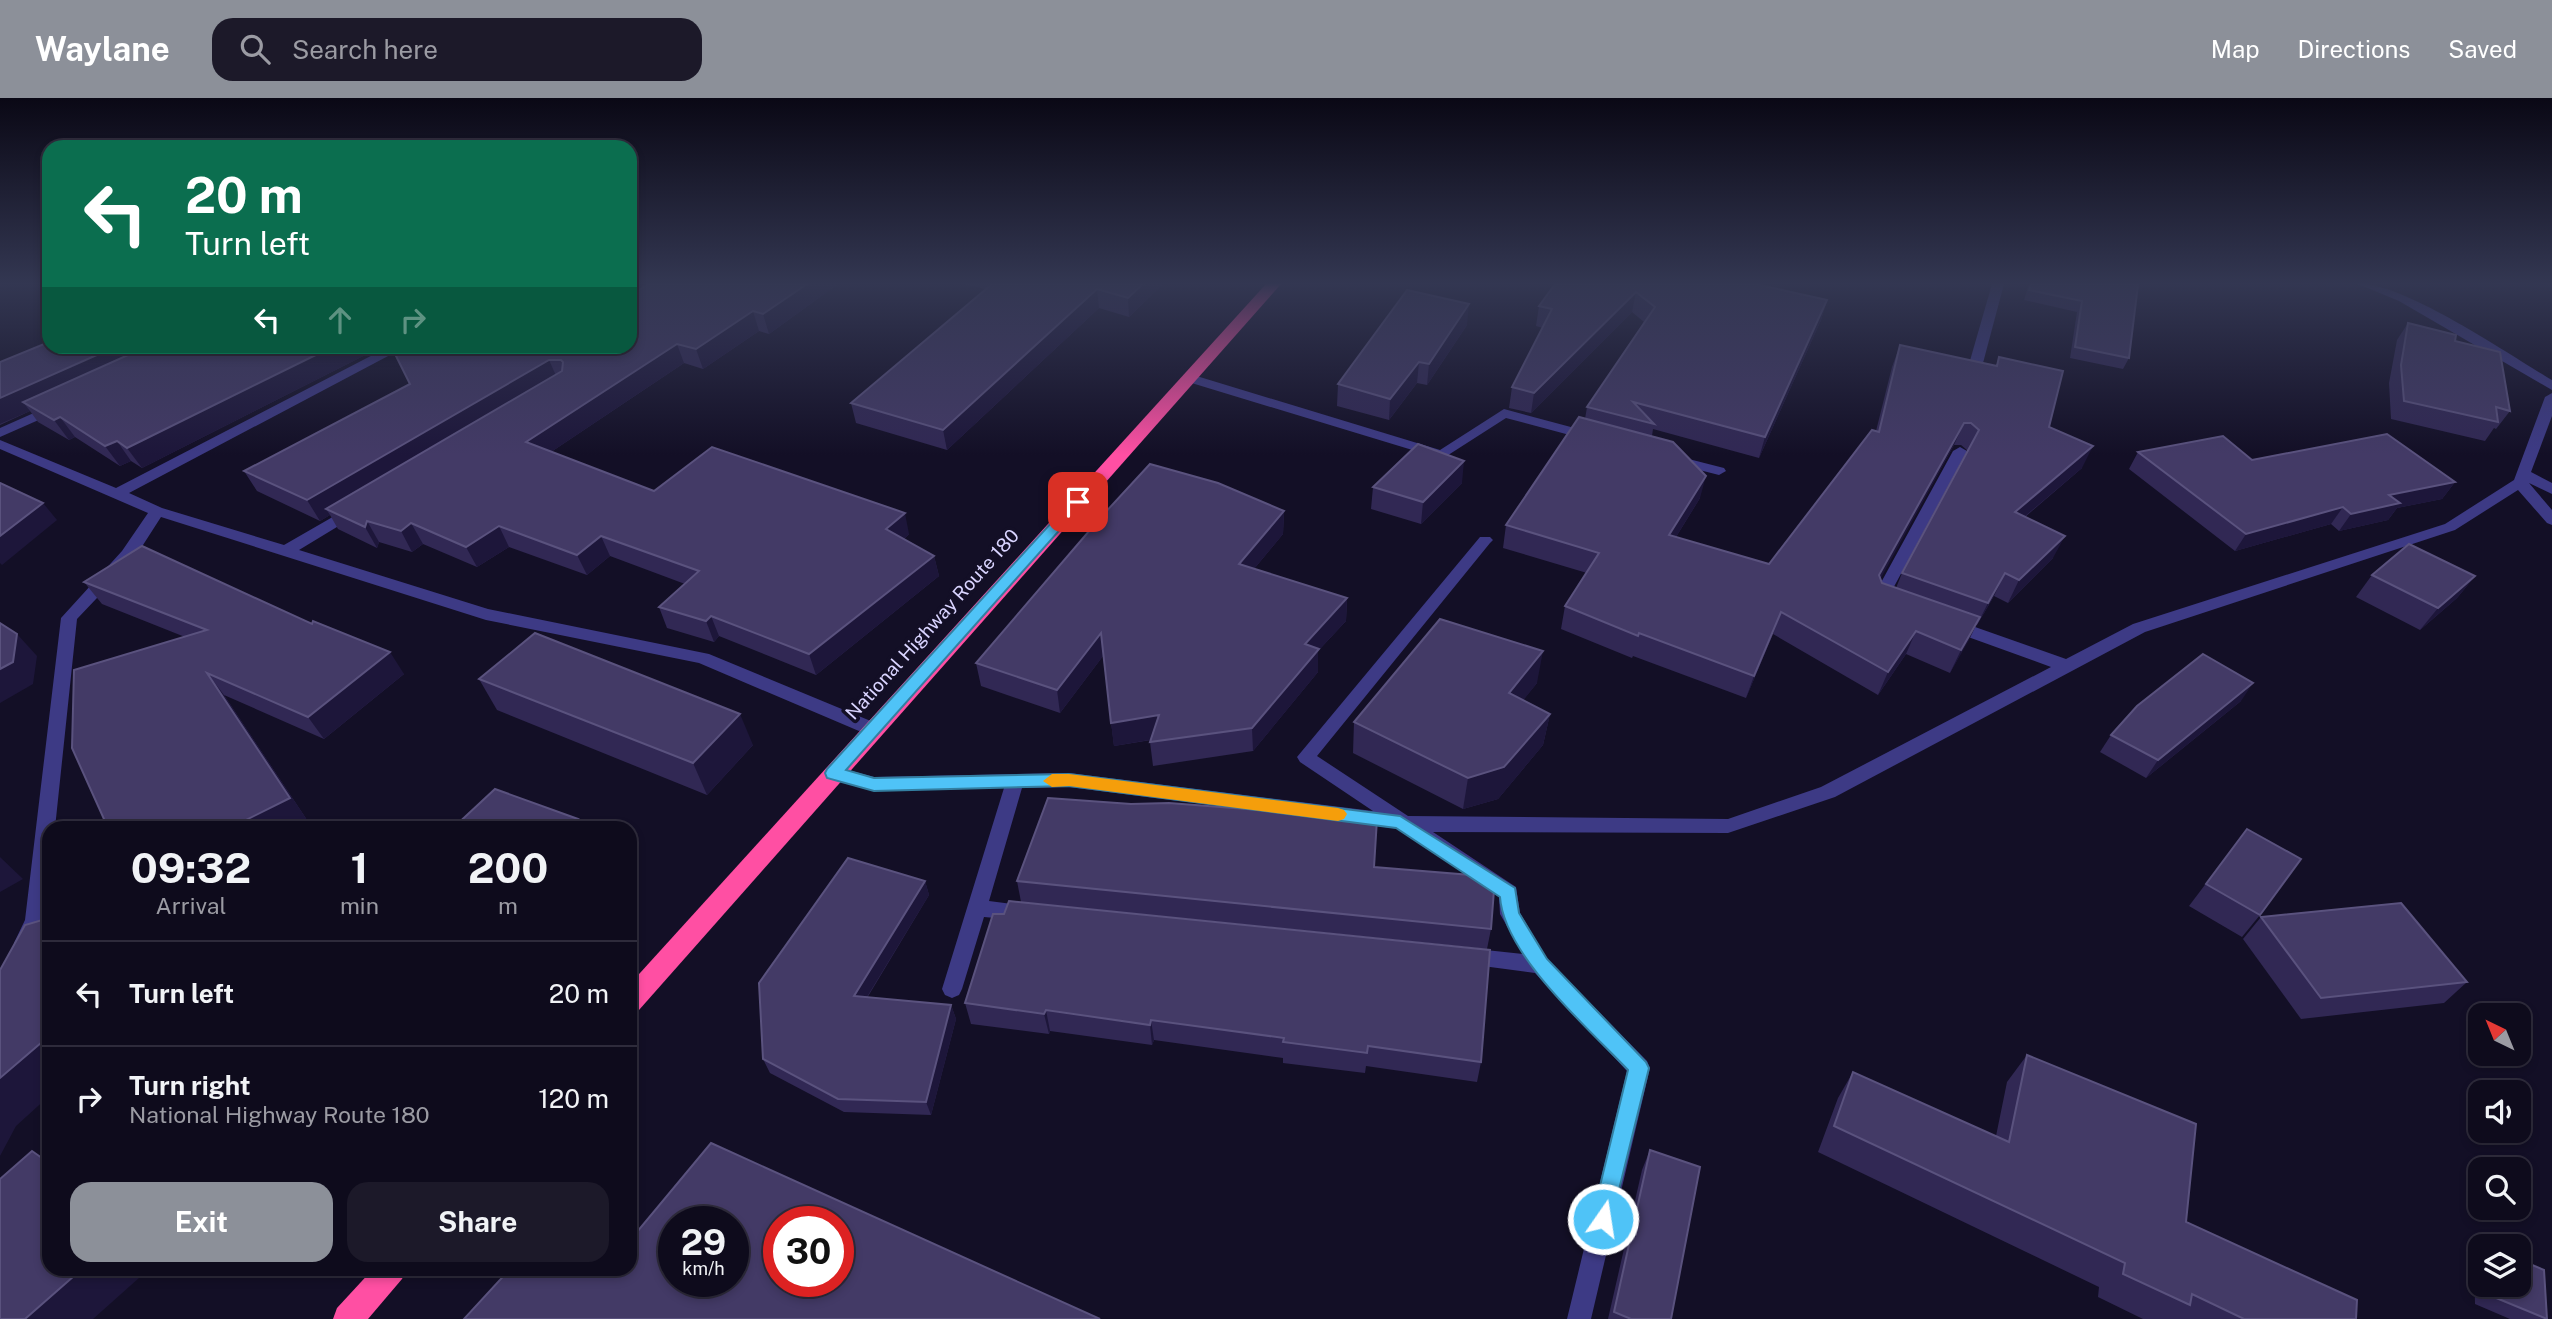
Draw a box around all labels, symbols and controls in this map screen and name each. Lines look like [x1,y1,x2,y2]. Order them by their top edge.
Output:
search box [212,18,702,81]
text: Waylane [35,30,170,68]
icon: search [236,30,274,68]
text: Search here [292,34,438,65]
text: Map [2211,35,2260,63]
text: Directions [2298,35,2410,63]
text: Saved [2448,35,2517,63]
text: 20 m [185,166,303,224]
icon: left [70,168,161,259]
text: Turn left [185,225,310,262]
icon: left [248,301,286,339]
icon: ahead [321,301,359,339]
icon: right [394,301,432,339]
pin [1048,472,1108,532]
icon: arrive [1059,483,1097,521]
street label: National Highway Route 180 [841,524,1023,724]
text: 09:32 [131,843,251,892]
text: 1 [350,843,368,892]
text: 200 [468,843,548,892]
text: Arrival [155,892,226,919]
text: min [340,892,379,919]
text: m [498,892,518,919]
icon: left [70,975,108,1013]
text: Turn left [129,978,234,1009]
text: 20 m [549,978,609,1009]
north arrow [2468,1003,2530,1066]
map controls [2468,1003,2531,1297]
text: Turn right [129,1070,251,1101]
icon: right [70,1080,108,1118]
button: sound [2468,1080,2531,1143]
text: 120 m [538,1083,609,1114]
text: National Highway Route 180 [129,1101,430,1128]
button: search [2468,1157,2531,1220]
button: Exit [70,1182,333,1262]
button: Share [347,1182,609,1262]
position arrow [1566,1182,1640,1256]
speed limit sign: 30 [763,1206,854,1297]
text: 29 [681,1222,726,1263]
button: layers [2468,1234,2531,1297]
text: km/h [682,1258,725,1279]

